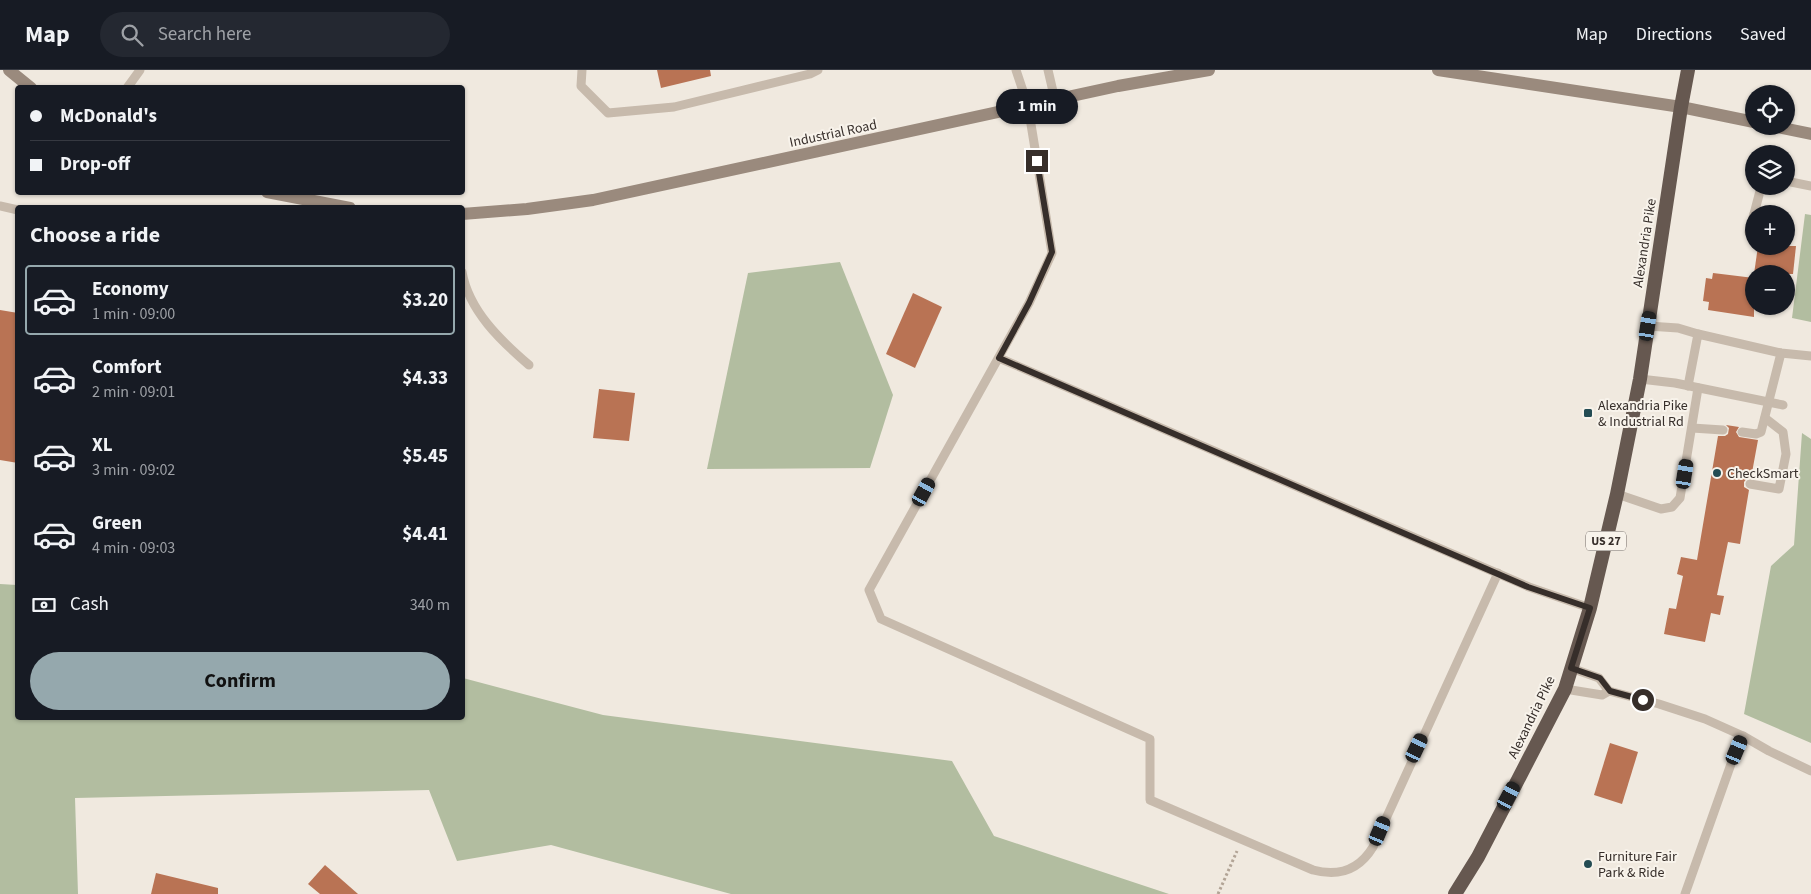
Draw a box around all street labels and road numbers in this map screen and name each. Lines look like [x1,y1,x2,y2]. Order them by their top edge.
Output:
street label: Industrial Road [788,115,879,153]
street label: Alexandria Pike [1628,197,1662,289]
road number: US 27 [1586,532,1626,551]
street label: Alexandria Pike [1503,673,1561,762]

